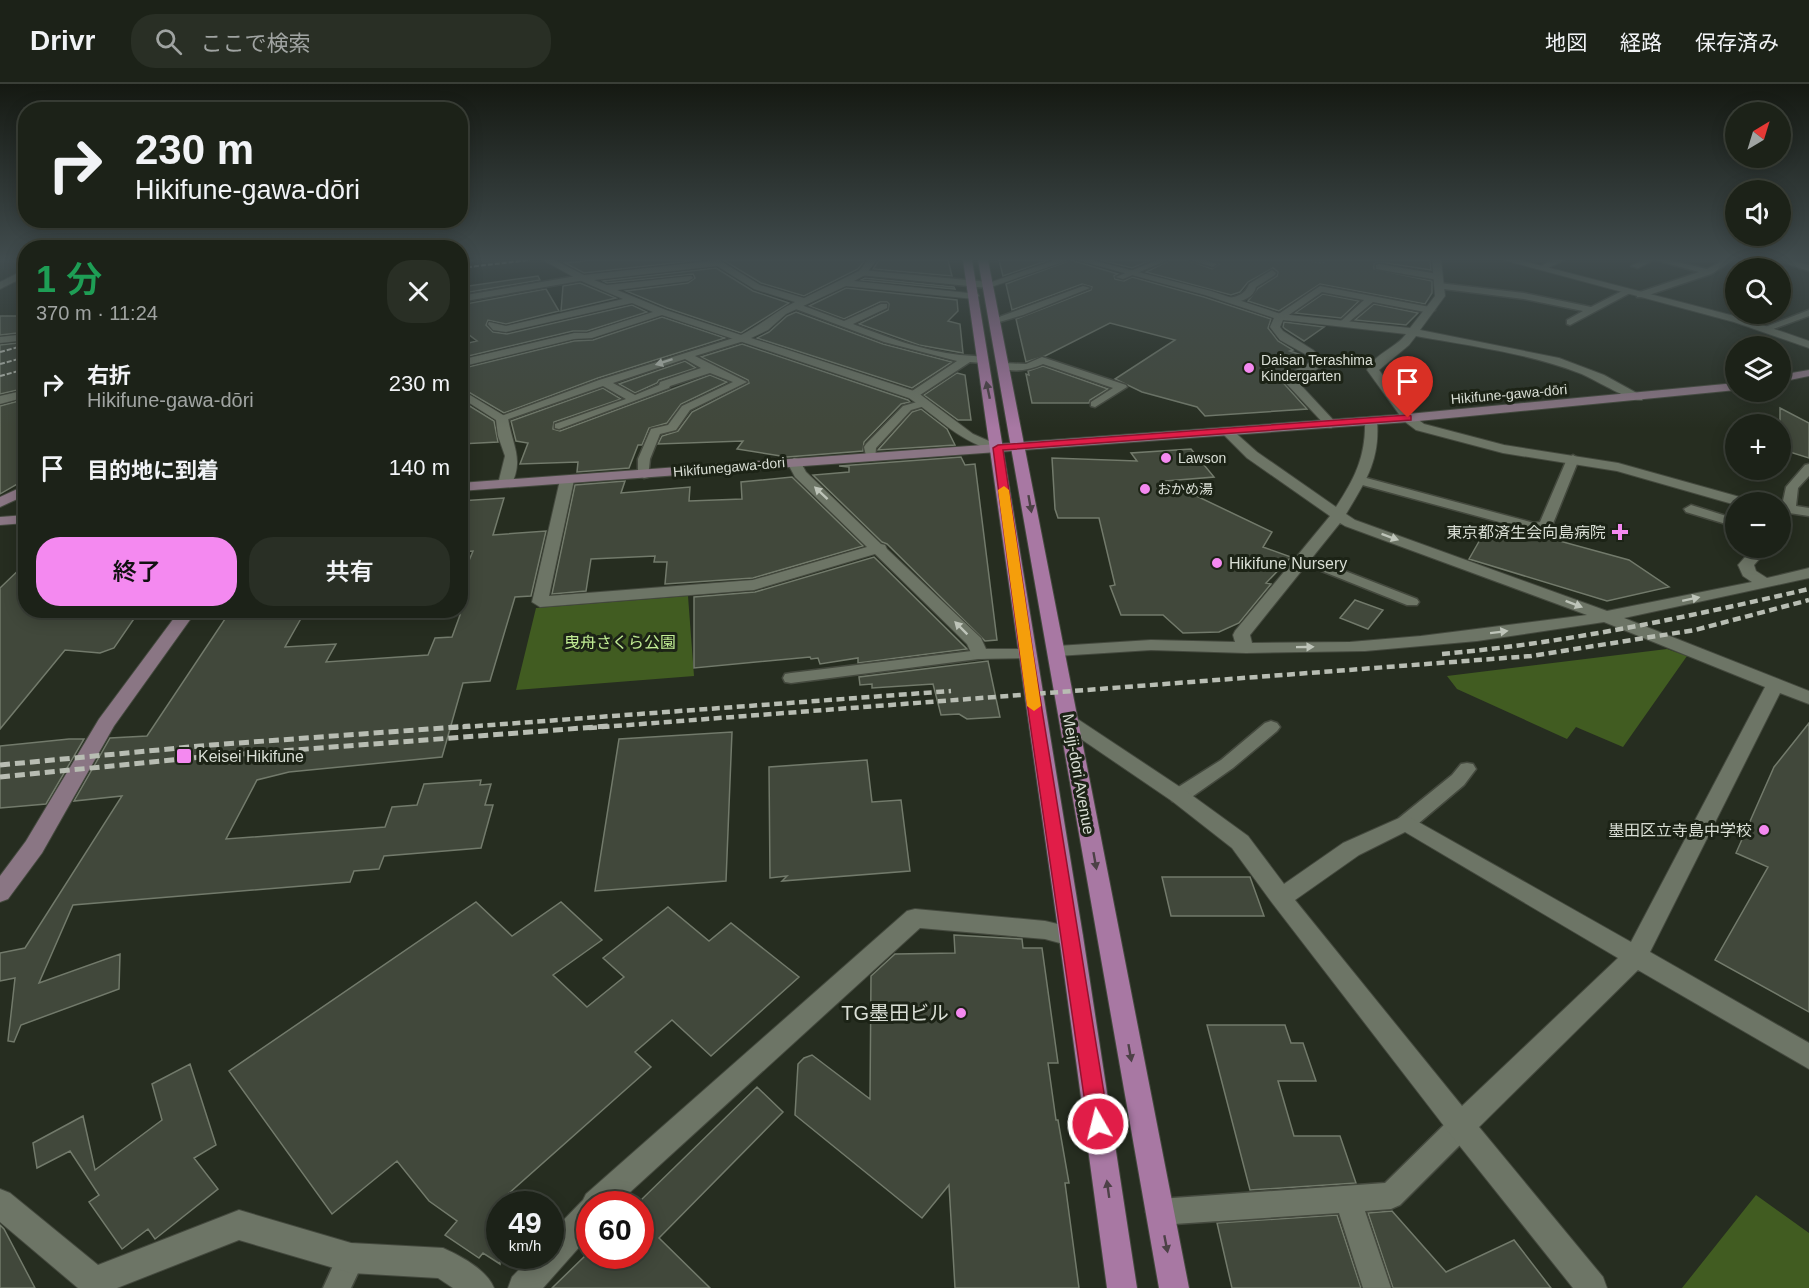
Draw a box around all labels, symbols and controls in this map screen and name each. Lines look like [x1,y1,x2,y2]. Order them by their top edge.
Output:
search box [131,14,551,68]
text: Drivr [30,25,95,56]
icon: search [152,25,185,58]
text: ここで検索 [200,31,310,56]
text: 地図 [1545,31,1587,54]
text: 経路 [1620,31,1662,54]
text: 保存済み [1695,31,1779,54]
north arrow [1725,102,1791,168]
map controls [1725,102,1791,558]
icon: right [36,126,114,204]
text: 230 m [135,126,254,173]
text: Hikifune-gawa-dōri [135,175,360,205]
button: sound [1725,180,1791,246]
button: search [1725,258,1791,324]
text: 1 分 [36,259,102,300]
button: close [387,260,450,323]
text: 370 m · 11:24 [36,302,158,324]
button: layers [1725,336,1791,402]
place label: Daisan Terashima Kindergarten [1261,352,1373,384]
pin [1382,356,1433,418]
one-way arrow [655,357,673,367]
marker: Daisan Terashima Kindergarten [1242,361,1256,375]
text: 右折 [87,363,131,388]
icon: arrive [1391,365,1424,398]
icon: right [36,368,69,401]
text: 230 m [389,371,450,396]
one-way arrow [983,380,992,399]
street label: Hikifune-gawa-dōri [1450,381,1568,407]
text: Hikifune-gawa-dōri [87,389,254,411]
button: + [1725,414,1791,480]
place label: Lawson [1178,450,1226,466]
marker: Lawson [1159,451,1173,465]
icon: arrive [36,452,69,485]
street label: Hikifunegawa-dori [672,454,786,480]
text: 140 m [389,455,450,480]
text: 目的地に到着 [87,458,219,483]
place label: おかめ湯 [1157,481,1213,497]
marker: おかめ湯 [1138,482,1152,496]
one-way arrow [813,486,828,500]
button: − [1725,492,1791,558]
one-way arrow [1026,494,1035,513]
marker: 東京都済生会向島病院 [1611,523,1629,541]
place label: 東京都済生会向島病院 [1446,524,1606,541]
one-way arrow [1382,533,1400,543]
button: 終了 [36,537,237,606]
button: 共有 [249,537,450,606]
place label: Hikifune Nursery [1229,555,1347,572]
marker: Hikifune Nursery [1210,556,1224,570]
one-way arrow [1682,594,1700,604]
one-way arrow [1565,600,1583,609]
one-way arrow [955,622,969,636]
one-way arrow [1490,628,1509,637]
park label: 曳舟さくら公園 [564,634,676,651]
one-way arrow [1295,642,1314,652]
street label: Meiji-dori Avenue [1060,712,1098,836]
marker: Keisei Hikifune [175,747,193,765]
place label: Keisei Hikifune [198,748,304,765]
place label: 墨田区立寺島中学校 [1608,822,1752,839]
marker: 墨田区立寺島中学校 [1757,823,1771,837]
one-way arrow [1091,852,1100,871]
place label: TG墨田ビル [841,1002,949,1024]
marker: TG墨田ビル [954,1006,968,1020]
one-way arrow [1126,1043,1135,1062]
position arrow [1066,1092,1130,1156]
one-way arrow [1103,1179,1112,1198]
speed limit sign: 60 [576,1191,654,1269]
text: 49 [508,1206,542,1239]
one-way arrow [1162,1235,1171,1254]
text: km/h [509,1237,541,1254]

